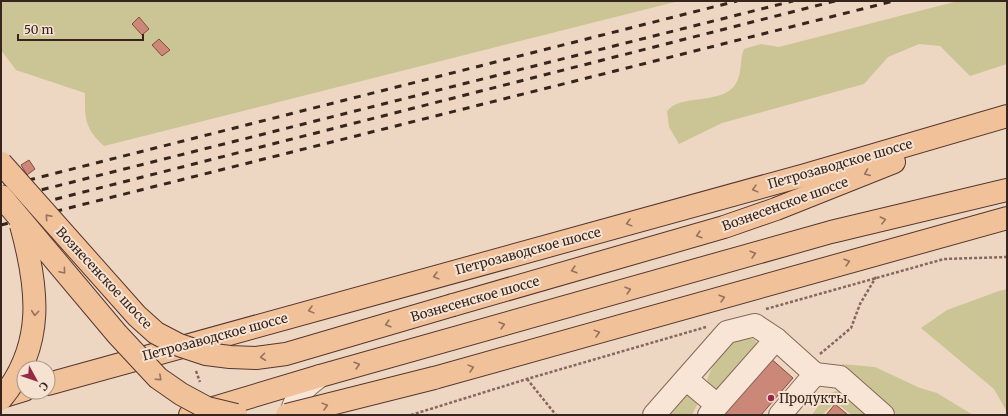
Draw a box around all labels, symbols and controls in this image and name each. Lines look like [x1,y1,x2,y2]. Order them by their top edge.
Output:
scale bar [18,16,143,42]
text: 50 m [24,22,53,37]
street label: Петрозаводское шоссе [766,135,915,193]
one-way arrow [863,169,870,177]
street label: Вознесенское шоссе [720,173,851,235]
one-way arrow [751,184,758,193]
one-way arrow [45,214,52,222]
one-way arrow [880,216,886,224]
one-way arrow [626,219,632,227]
street label: Вознесенское шоссе [52,223,156,333]
street label: Петрозаводское шоссе [453,223,603,279]
one-way arrow [696,230,703,239]
one-way arrow [749,251,756,259]
one-way arrow [843,258,850,267]
one-way arrow [571,265,578,274]
one-way arrow [59,266,66,273]
one-way arrow [433,271,440,280]
street label: Вознесенское шоссе [409,272,542,326]
one-way arrow [624,286,631,295]
one-way arrow [718,294,725,303]
one-way arrow [308,305,315,314]
street label: Петрозаводское шоссе [140,309,290,365]
one-way arrow [31,310,40,316]
one-way arrow [385,319,392,328]
one-way arrow [499,321,506,330]
one-way arrow [593,329,600,338]
one-way arrow [260,352,266,361]
north arrow [16,360,56,400]
one-way arrow [354,361,361,370]
one-way arrow [467,364,474,373]
one-way arrow [154,374,162,381]
text: С [36,379,51,394]
place label: Продукты [779,390,847,407]
marker: Продукты [766,393,776,403]
one-way arrow [321,403,328,411]

